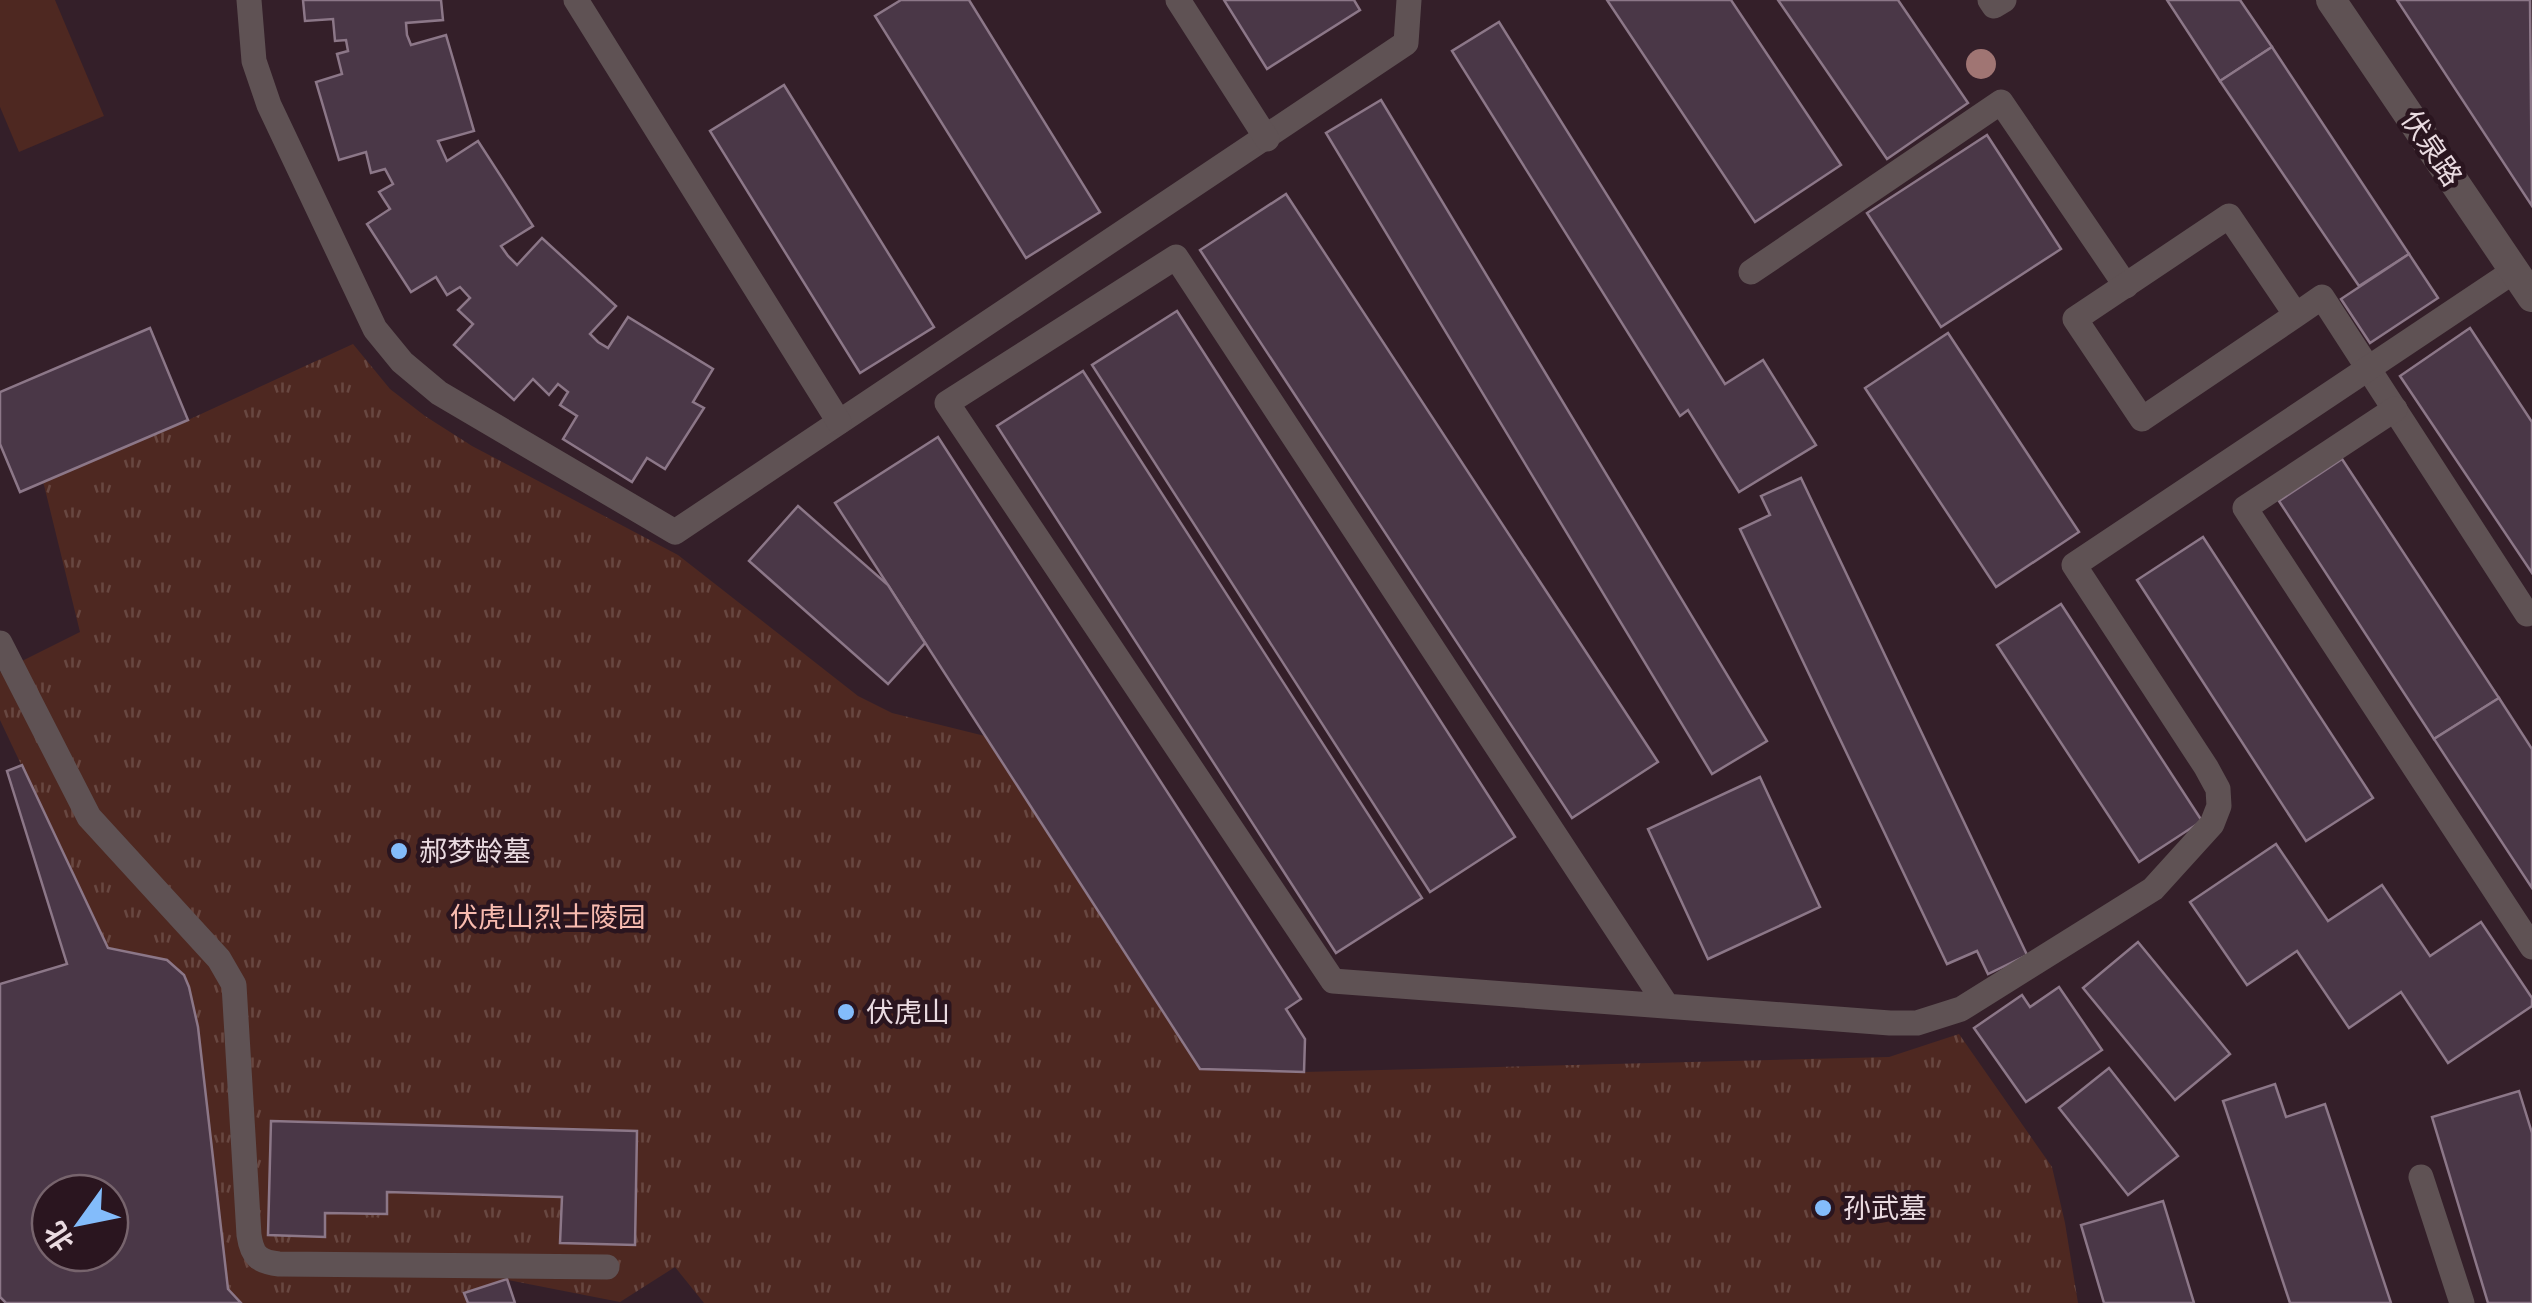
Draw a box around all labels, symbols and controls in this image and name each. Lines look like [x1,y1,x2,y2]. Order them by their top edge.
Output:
street label: 伏泉路 [2394,103,2470,192]
place label: 郝梦龄墓 [419,833,531,868]
marker: 郝梦龄墓 [388,840,410,862]
park label: 伏虎山烈士陵园 [450,899,646,934]
place label: 伏虎山 [866,994,950,1029]
marker: 伏虎山 [835,1001,857,1023]
north arrow [30,1173,130,1273]
place label: 孙武墓 [1843,1190,1927,1225]
marker: 孙武墓 [1812,1197,1834,1219]
text: 北 [36,1216,81,1258]

